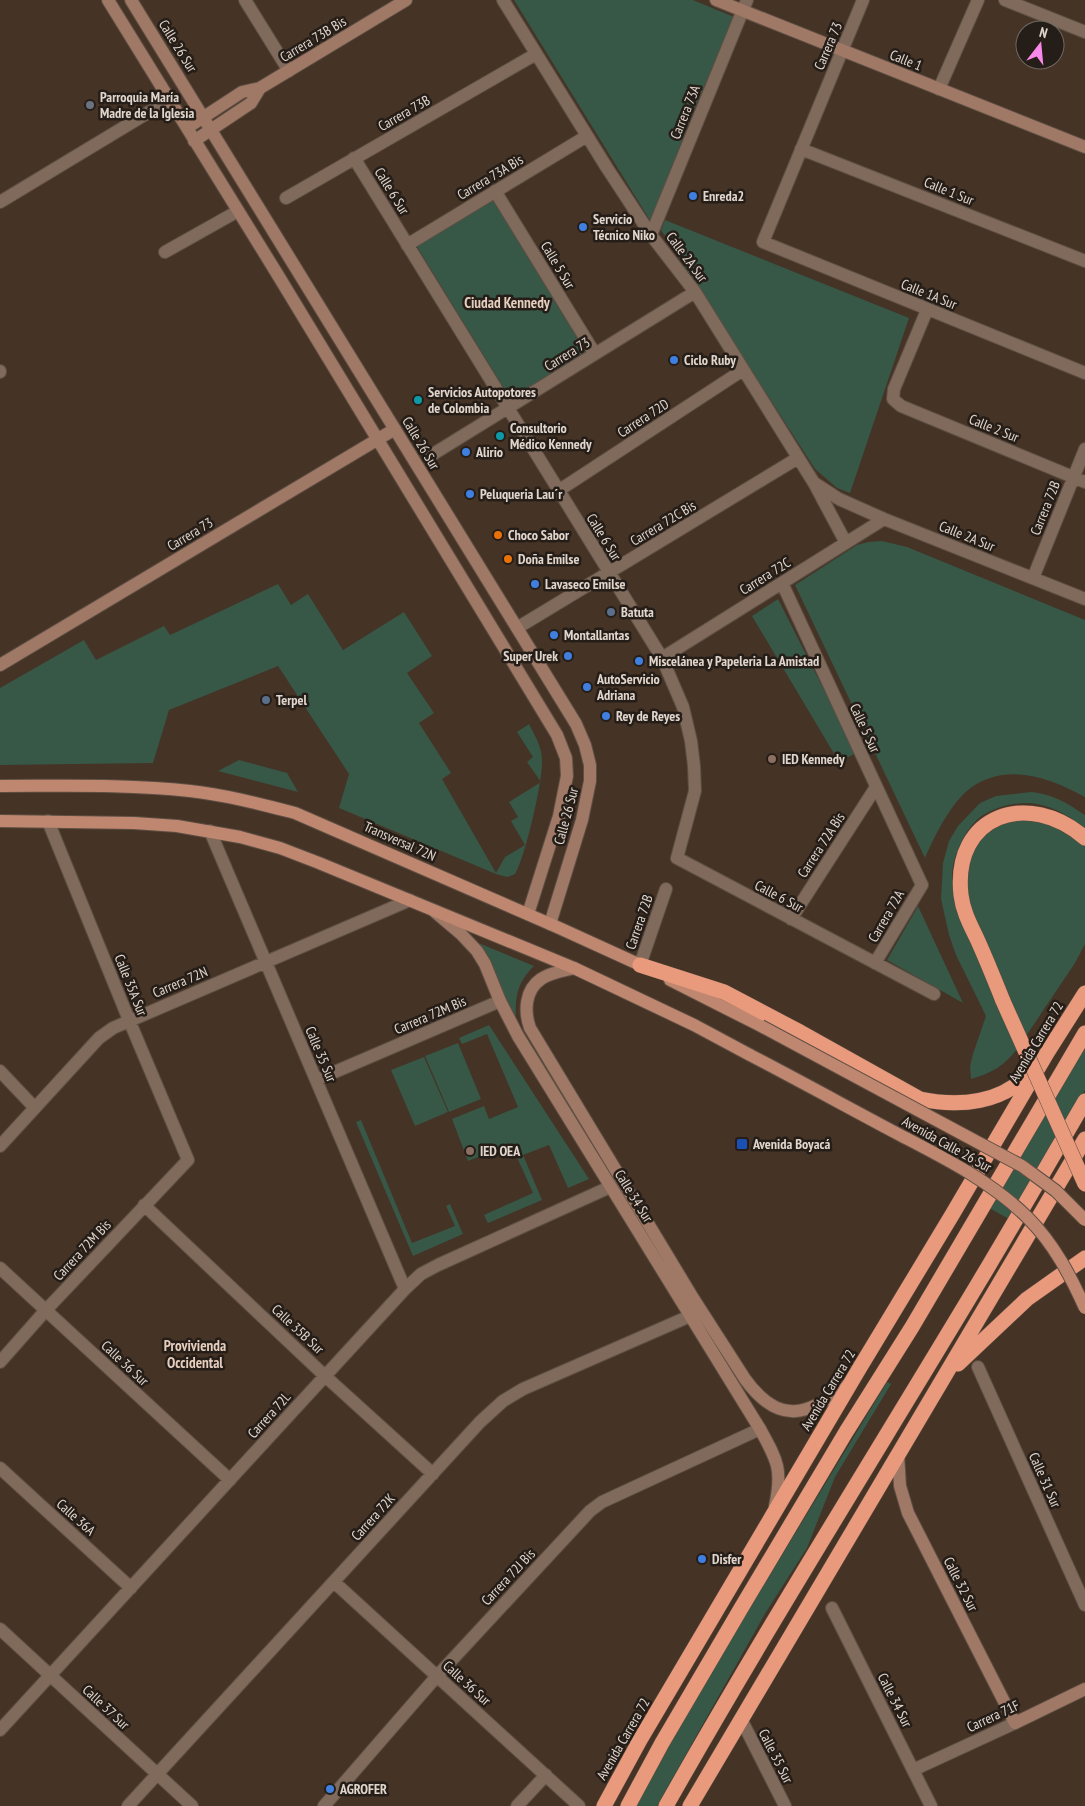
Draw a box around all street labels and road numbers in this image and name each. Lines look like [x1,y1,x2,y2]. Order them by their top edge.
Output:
street label: Carrera 73B Bis [277,12,350,66]
street label: Calle 26 Sur [155,16,201,76]
street label: Carrera 73 [810,19,846,73]
street label: Calle 1 [887,45,925,75]
street label: Carrera 73A [666,82,704,142]
street label: Carrera 73B [375,91,433,135]
street label: Carrera 73A Bis [454,150,526,204]
street label: Calle 6 Sur [371,164,414,218]
street label: Calle 1 Sur [921,173,977,209]
street label: Calle 2A Sur [662,228,712,286]
street label: Calle 5 Sur [537,238,579,292]
street label: Calle 1A Sur [899,275,960,313]
street label: Carrera 73 [541,333,593,375]
street label: Carrera 72D [614,395,672,441]
street label: Calle 2 Sur [966,410,1022,446]
street label: Calle 26 Sur [398,413,444,473]
street label: Carrera 72B [1026,478,1064,538]
street label: Carrera 72C Bis [627,496,699,550]
street label: Calle 6 Sur [583,510,626,564]
street label: Carrera 73 [164,513,216,555]
street label: Calle 2A Sur [937,517,998,555]
street label: Carrera 72C [736,553,794,599]
street label: Calle 5 Sur [846,701,884,756]
street label: Calle 26 Sur [550,785,582,847]
street label: Carrera 72A Bis [793,809,849,881]
street label: Transversal 72N [361,817,439,865]
street label: Calle 6 Sur [752,876,806,916]
street label: Carrera 72A [864,887,908,945]
street label: Carrera 72B [621,892,657,952]
street label: Calle 35A Sur [111,952,152,1019]
street label: Carrera 72N [150,962,210,1002]
street label: Carrera 72M Bis [391,992,469,1038]
street label: Avenida Carrera 72 [1005,998,1067,1086]
street label: Calle 35 Sur [301,1024,341,1085]
street label: Avenida Calle 26 Sur [899,1112,995,1176]
street label: Calle 34 Sur [611,1166,657,1226]
street label: Carrera 72M Bis [49,1216,115,1284]
street label: Calle 35B Sur [268,1300,328,1358]
street label: Calle 36 Sur [97,1336,153,1390]
street label: Avenida Carrera 72 [797,1346,859,1434]
street label: Carrera 72L [244,1388,295,1442]
street label: Calle 31 Sur [1025,1450,1065,1511]
street label: Carrera 72K [347,1490,399,1544]
street label: Calle 36A [53,1495,100,1539]
street label: Carrera 72J Bis [477,1545,539,1609]
street label: Calle 32 Sur [940,1554,982,1614]
street label: Calle 36 Sur [439,1657,495,1709]
street label: Calle 34 Sur [874,1670,916,1730]
street label: Calle 37 Sur [79,1681,133,1733]
street label: Avenida Carrera 72 [592,1695,654,1783]
street label: Carrera 71F [964,1696,1022,1736]
street label: Calle 35 Sur [755,1726,797,1786]

